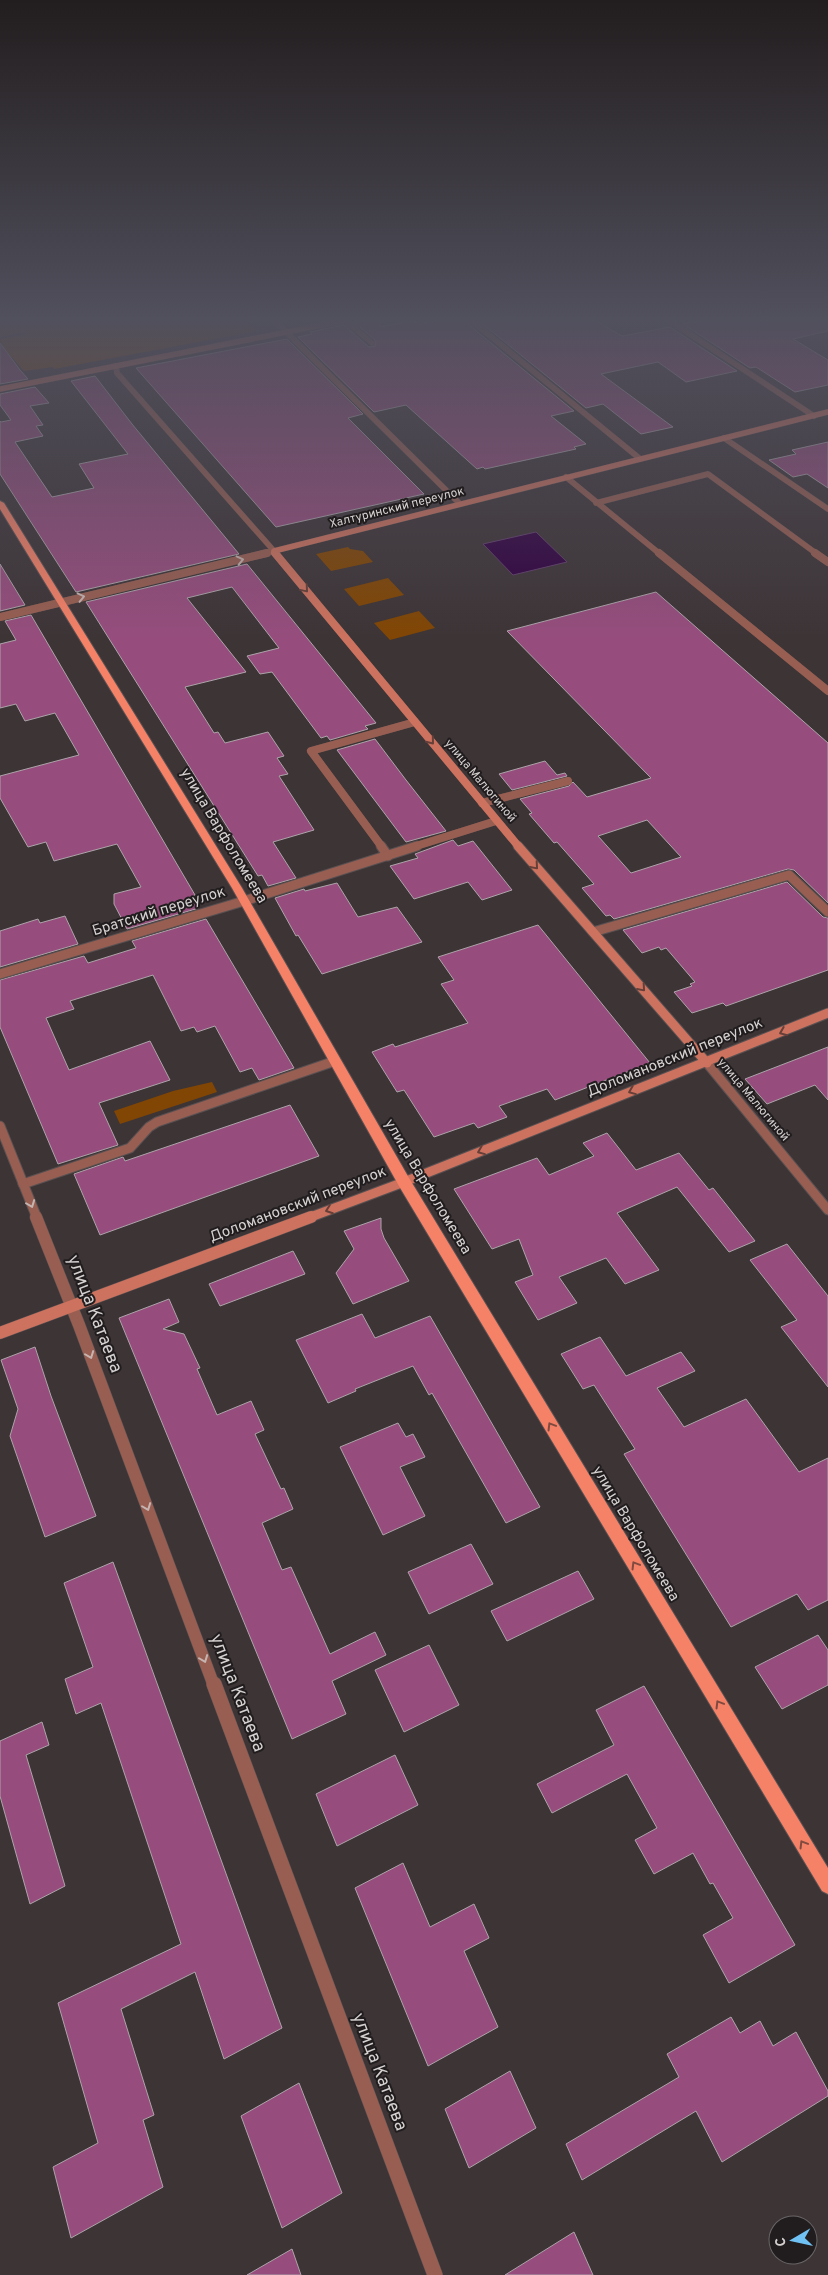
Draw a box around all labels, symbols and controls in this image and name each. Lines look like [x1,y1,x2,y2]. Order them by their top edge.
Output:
street label: Халтуринский переулок [328,483,466,532]
one-way arrow [235,555,244,566]
one-way arrow [299,583,308,592]
one-way arrow [77,592,86,603]
one-way arrow [425,735,433,744]
street label: улица Малюгиной [440,736,520,826]
street label: улица Варфоломеева [175,765,271,907]
one-way arrow [529,860,538,869]
street label: Братский переулок [90,883,228,941]
one-way arrow [636,982,645,991]
street label: Доломановский переулок [584,1014,766,1102]
one-way arrow [779,1025,788,1036]
street label: улица Малюгиной [713,1055,793,1145]
one-way arrow [628,1085,637,1096]
street label: улица Варфоломеева [379,1116,475,1258]
one-way arrow [477,1145,486,1156]
street label: Доломановский переулок [207,1162,389,1248]
one-way arrow [25,1199,35,1207]
one-way arrow [325,1204,334,1214]
street label: улица Катаева [61,1252,127,1376]
one-way arrow [84,1350,94,1359]
one-way arrow [548,1423,558,1432]
street label: улица Варфоломеева [587,1463,683,1605]
one-way arrow [141,1502,151,1511]
one-way arrow [632,1562,641,1571]
street label: улица Катаева [204,1631,270,1755]
one-way arrow [198,1654,208,1663]
one-way arrow [715,1701,725,1710]
one-way arrow [799,1840,809,1849]
street label: улица Катаева [346,2010,412,2134]
north arrow [768,2215,818,2265]
text: С [773,2236,791,2248]

